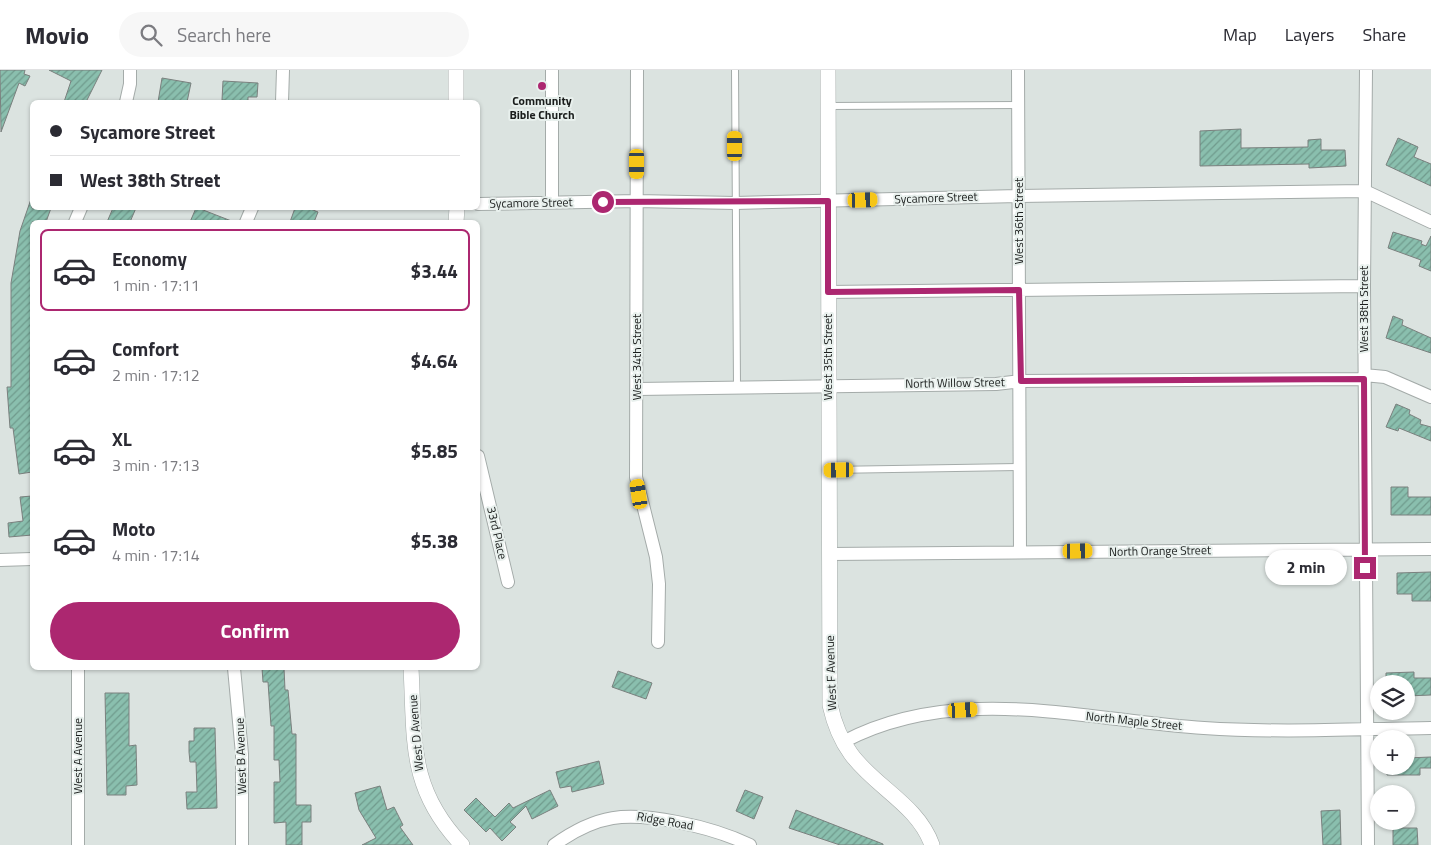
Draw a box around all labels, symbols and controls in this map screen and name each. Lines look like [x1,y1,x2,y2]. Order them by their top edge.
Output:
search box [119,12,469,57]
text: Movio [25,17,89,53]
text: Search here [177,20,271,49]
icon: search [137,21,165,49]
text: Map [1223,21,1257,48]
text: Layers [1285,21,1334,48]
text: Share [1362,21,1406,48]
marker: Community Bible Church [536,80,548,92]
place label: Community Bible Church [509,91,575,124]
text: Sycamore Street [80,117,215,146]
car [727,131,742,161]
car [629,149,644,179]
text: West 38th Street [80,165,220,194]
street label: West 36th Street [1009,177,1028,264]
street label: Sycamore Street [894,187,979,208]
route start [592,191,614,213]
street label: Sycamore Street [489,192,574,213]
car [847,192,878,208]
text: Economy [112,244,187,273]
icon: car [52,248,97,293]
text: $3.44 [411,256,458,285]
street label: West 38th Street [1354,265,1373,352]
text: 1 min · 17:11 [112,273,200,297]
street label: West 34th Street [627,313,646,400]
street label: West 35th Street [818,313,837,400]
text: Comfort [112,334,179,363]
icon: car [52,338,97,383]
text: $4.64 [411,346,458,375]
text: 2 min · 17:12 [112,363,200,387]
street label: North Willow Street [905,372,1006,393]
text: XL [112,424,132,453]
icon: car [52,428,97,473]
text: $5.85 [411,436,458,465]
text: 3 min · 17:13 [112,453,200,477]
car [823,462,854,478]
car [629,478,648,510]
street label: 33rd Place [482,505,513,561]
text: Moto [112,514,155,543]
icon: car [52,518,97,563]
text: $5.38 [411,526,458,555]
street label: North Orange Street [1109,540,1212,561]
text: 4 min · 17:14 [112,543,200,567]
car [1062,543,1093,559]
callout: 2 min [1265,550,1348,586]
text: 2 min [1287,555,1325,579]
route end [1354,557,1376,579]
button: Confirm [50,602,460,660]
street label: West F Avenue [820,635,841,711]
map controls [1370,675,1415,830]
button: layers [1370,675,1415,720]
street label: West D Avenue [403,694,428,772]
car [947,702,978,718]
street label: North Maple Street [1085,706,1184,735]
street label: West B Avenue [230,717,251,795]
street label: West A Avenue [68,718,87,794]
button: + [1370,730,1415,775]
button: − [1370,785,1415,830]
street label: Ridge Road [635,806,695,835]

